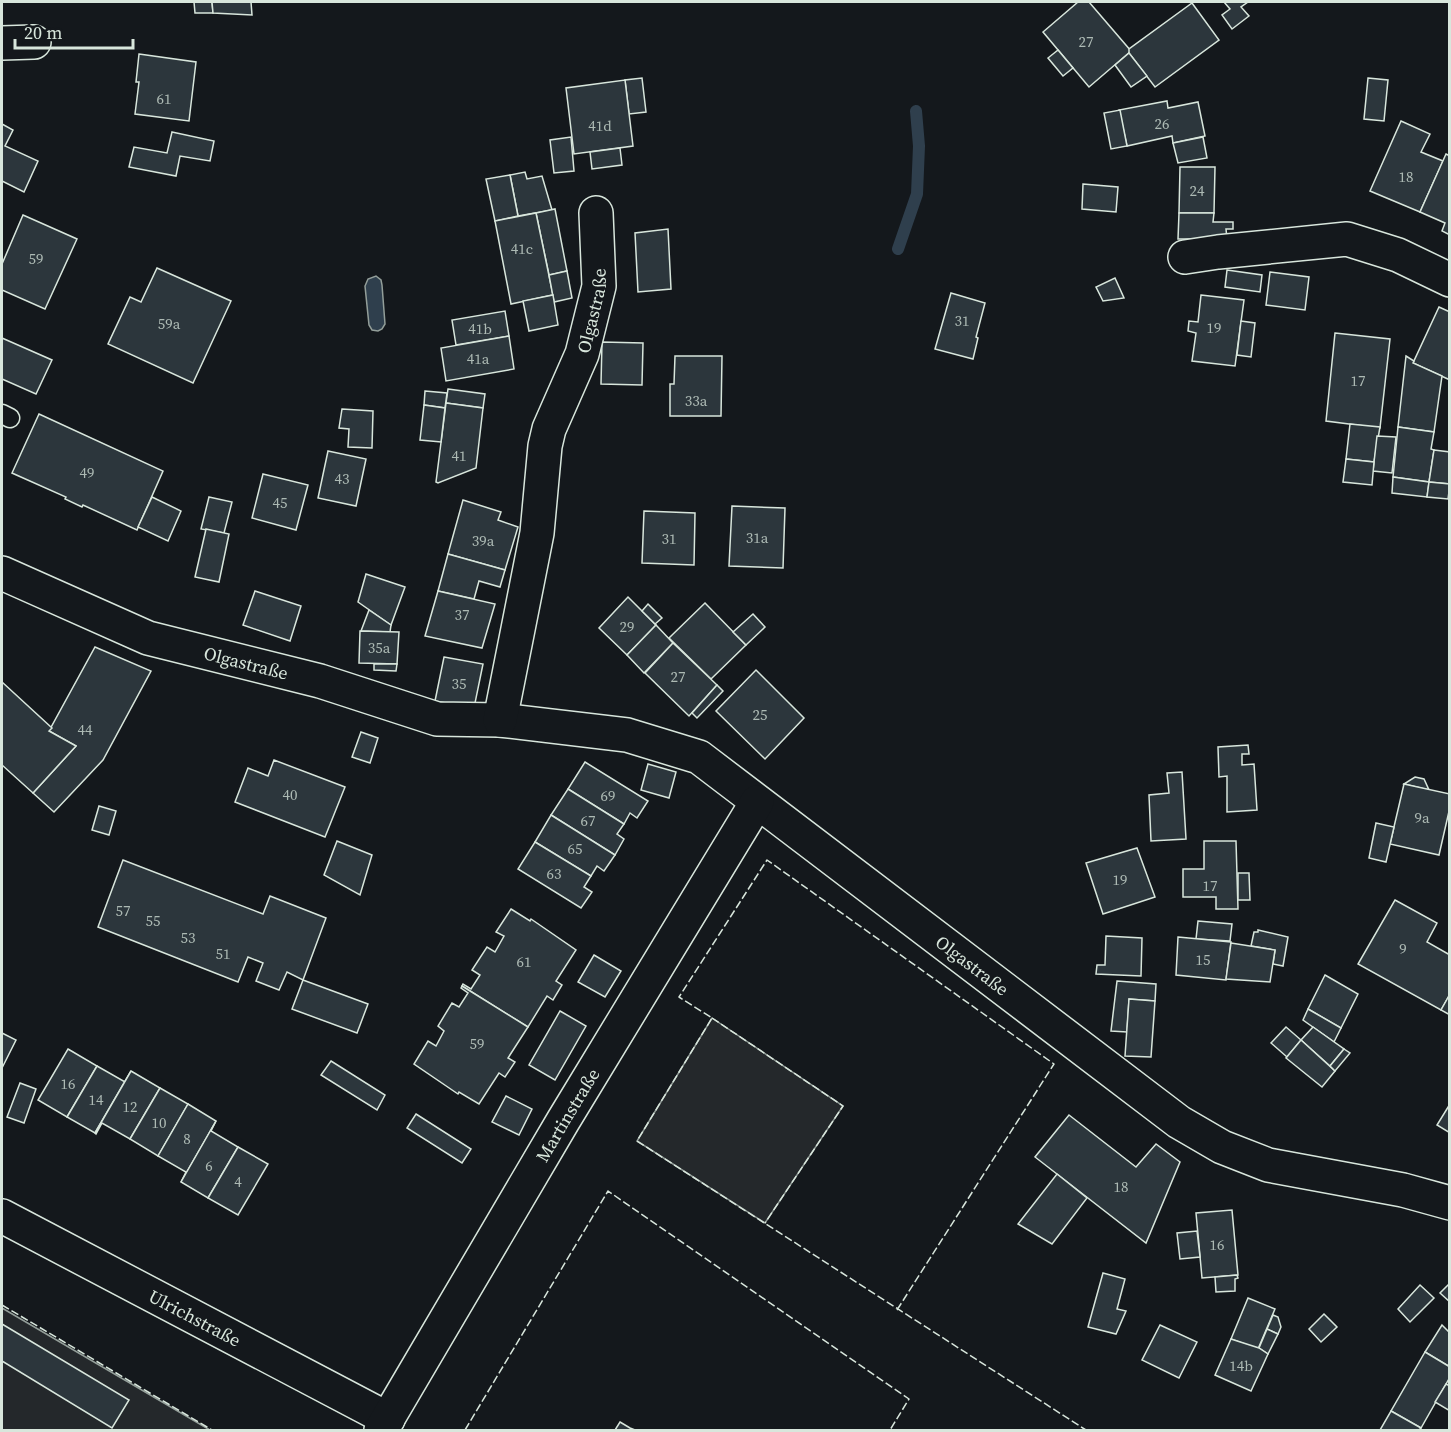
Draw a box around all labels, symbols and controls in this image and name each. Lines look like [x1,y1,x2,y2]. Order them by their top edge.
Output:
scale bar [15,12,134,50]
text: 20 m [24,20,62,45]
house number: 27 [1078,31,1094,52]
house number: 61 [156,88,172,109]
house number: 26 [1154,113,1170,134]
house number: 41d [588,115,612,136]
house number: 18 [1398,166,1414,187]
house number: 24 [1189,180,1205,201]
house number: 41c [511,238,533,259]
house number: 59 [28,248,44,269]
street label: Olgastraße [570,268,612,356]
house number: 31 [954,310,970,331]
house number: 59a [158,313,181,334]
house number: 19 [1206,317,1222,338]
house number: 41b [468,318,492,339]
house number: 41a [467,348,490,369]
house number: 17 [1350,370,1366,391]
house number: 33a [685,390,708,411]
house number: 41 [451,445,467,466]
house number: 49 [79,462,95,483]
house number: 43 [334,468,350,489]
house number: 45 [272,492,288,513]
house number: 31a [746,527,769,548]
house number: 31 [661,528,677,549]
house number: 39a [472,530,495,551]
house number: 37 [454,604,470,625]
house number: 29 [619,616,635,637]
house number: 35a [368,637,391,658]
street label: Olgastraße [201,640,291,685]
house number: 27 [670,666,686,687]
house number: 35 [451,673,467,694]
house number: 25 [752,704,768,725]
house number: 44 [77,719,93,740]
house number: 40 [282,784,298,805]
house number: 69 [600,785,616,806]
house number: 9a [1414,807,1430,828]
house number: 67 [580,810,596,831]
house number: 65 [567,838,583,859]
house number: 63 [546,863,562,884]
house number: 19 [1112,869,1128,890]
house number: 17 [1202,875,1218,896]
house number: 57 [115,900,131,921]
house number: 55 [145,910,161,931]
house number: 53 [180,927,196,948]
street label: Olgastraße [931,929,1014,1001]
house number: 9 [1399,938,1407,959]
house number: 51 [215,943,231,964]
house number: 15 [1195,949,1211,970]
house number: 61 [516,951,532,972]
house number: 59 [469,1033,485,1054]
street label: Martinstraße [529,1063,605,1166]
house number: 16 [60,1073,76,1094]
house number: 14 [88,1089,104,1110]
house number: 12 [122,1096,138,1117]
house number: 10 [151,1112,167,1133]
house number: 8 [183,1128,191,1149]
house number: 6 [205,1155,213,1176]
house number: 4 [234,1171,242,1192]
house number: 18 [1113,1176,1129,1197]
house number: 16 [1209,1234,1225,1255]
street label: Ulrichstraße [144,1283,245,1352]
house number: 14b [1229,1355,1253,1376]

